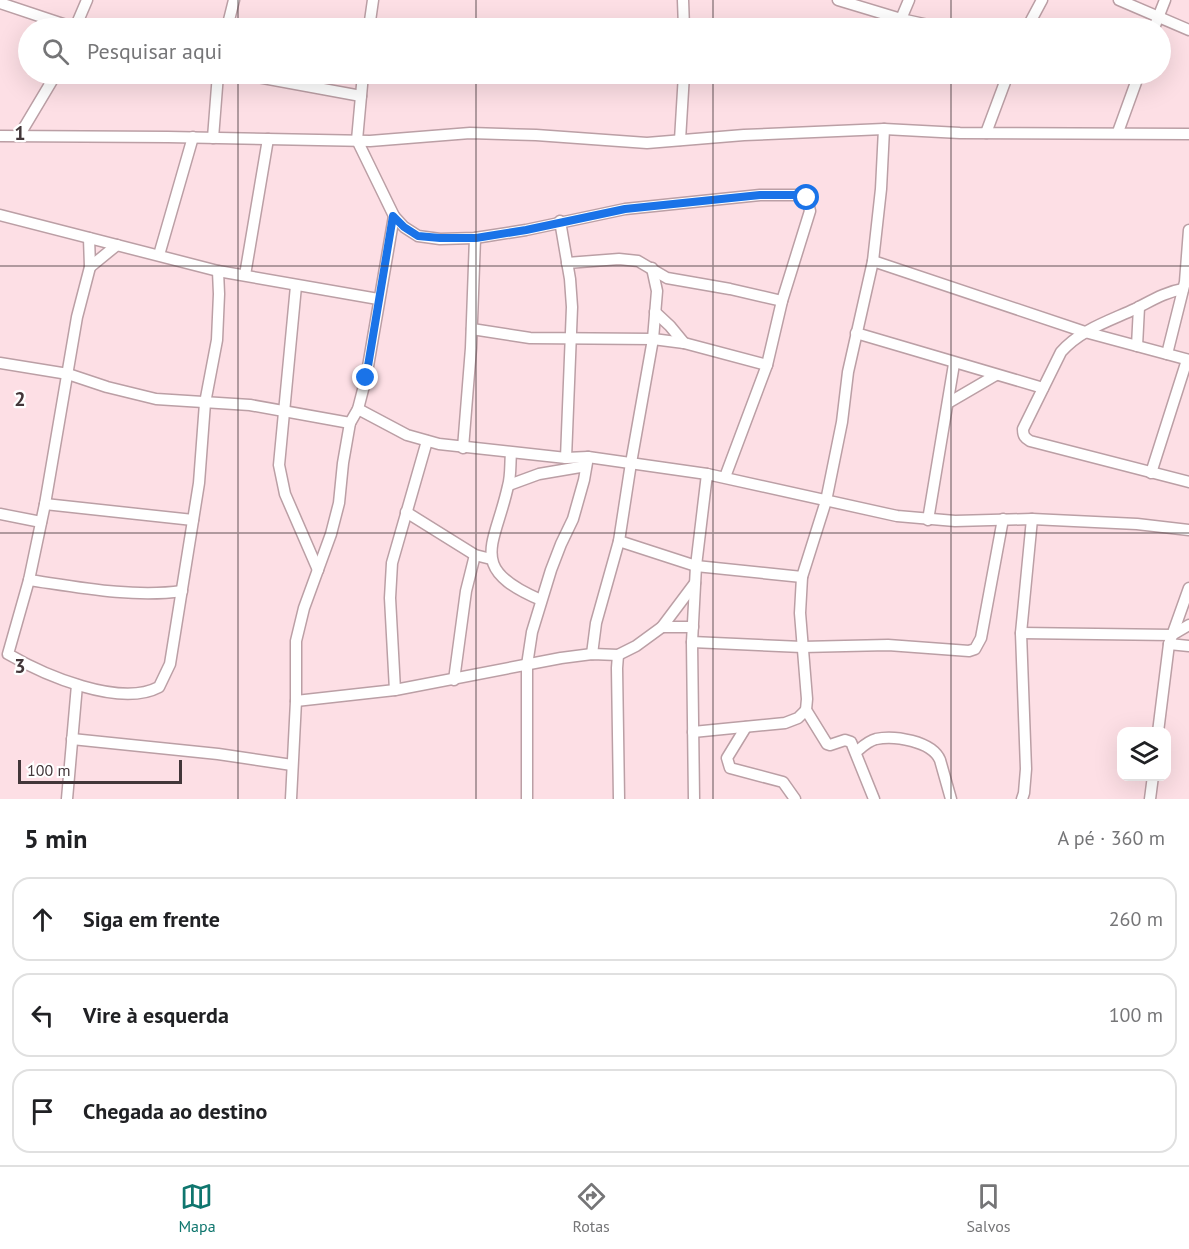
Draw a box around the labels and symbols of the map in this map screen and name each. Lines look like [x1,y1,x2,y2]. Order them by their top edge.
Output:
text: 1 [14,120,26,146]
route start [793,184,819,210]
route end [352,364,378,390]
text: 2 [14,386,26,412]
text: 3 [14,653,26,679]
scale bar [18,757,182,784]

